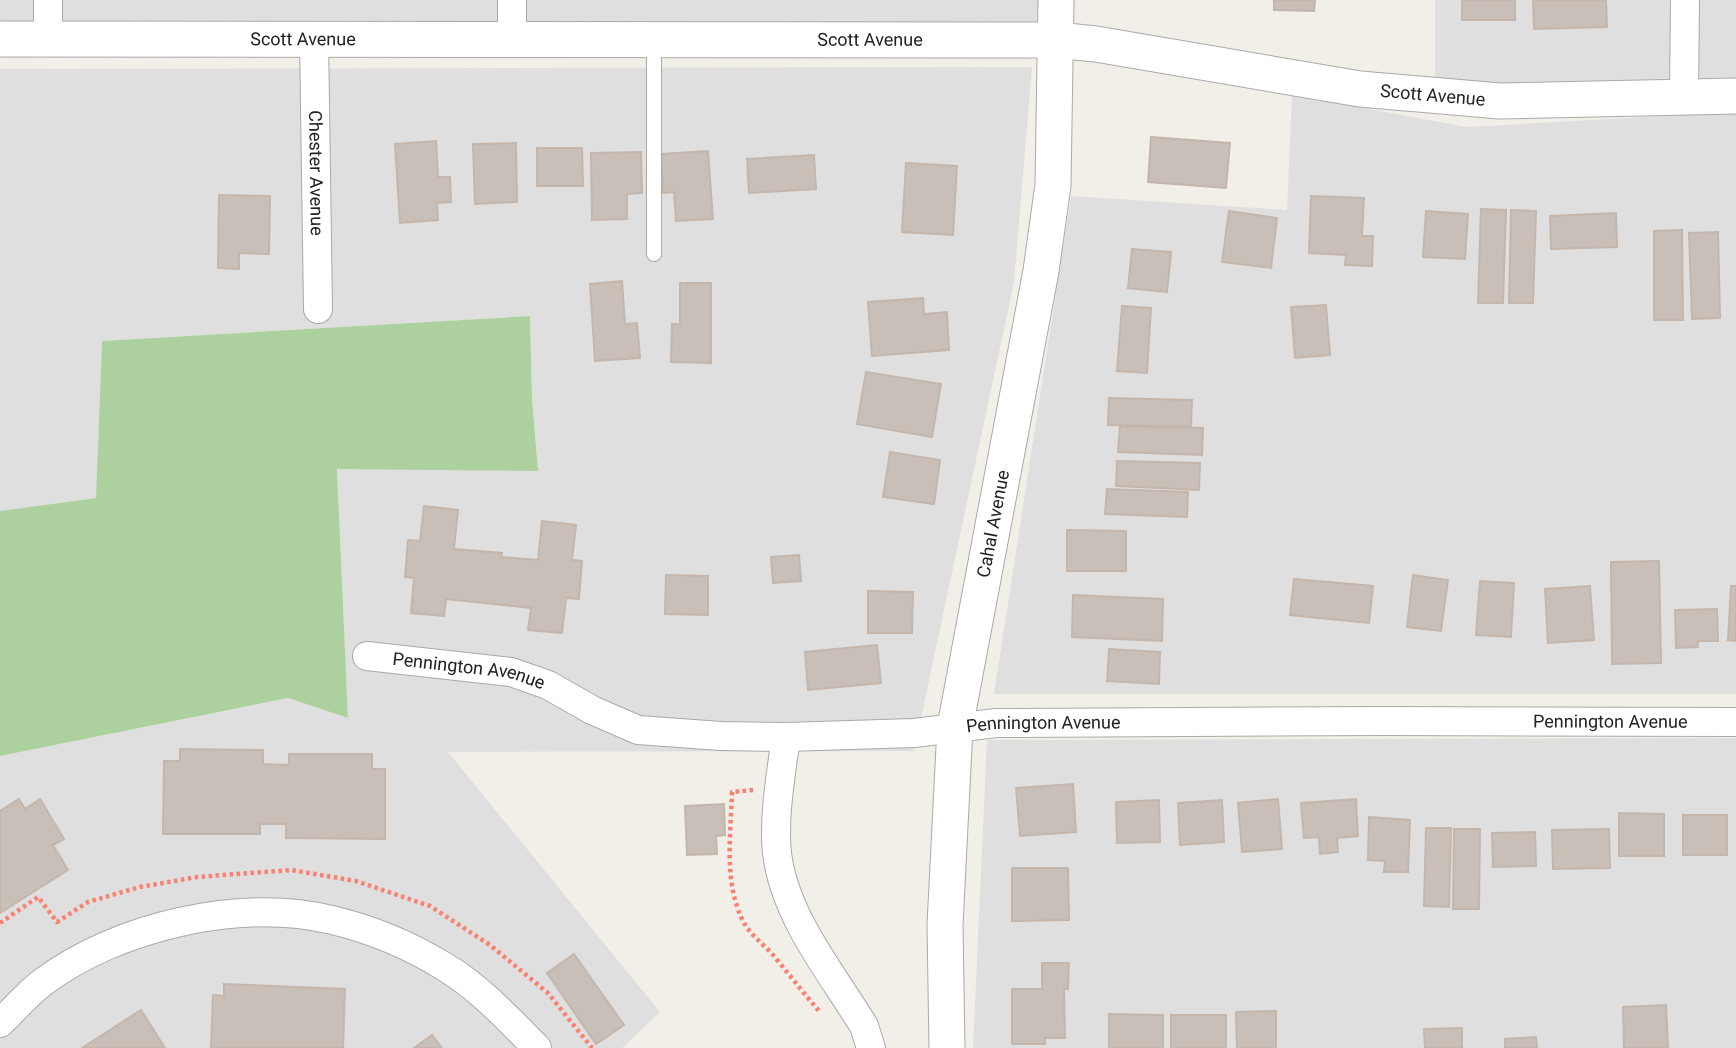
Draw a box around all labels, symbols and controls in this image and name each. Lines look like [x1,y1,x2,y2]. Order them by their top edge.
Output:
street label: Scott Avenue [250,28,356,49]
street label: Scott Avenue [817,29,923,50]
street label: Scott Avenue [1379,80,1486,110]
street label: Chester Avenue [305,110,328,236]
street label: Cahal Avenue [972,468,1013,579]
street label: Pennington Avenue [392,648,548,693]
street label: Pennington Avenue [1533,710,1687,732]
street label: Pennington Avenue [965,711,1121,737]

